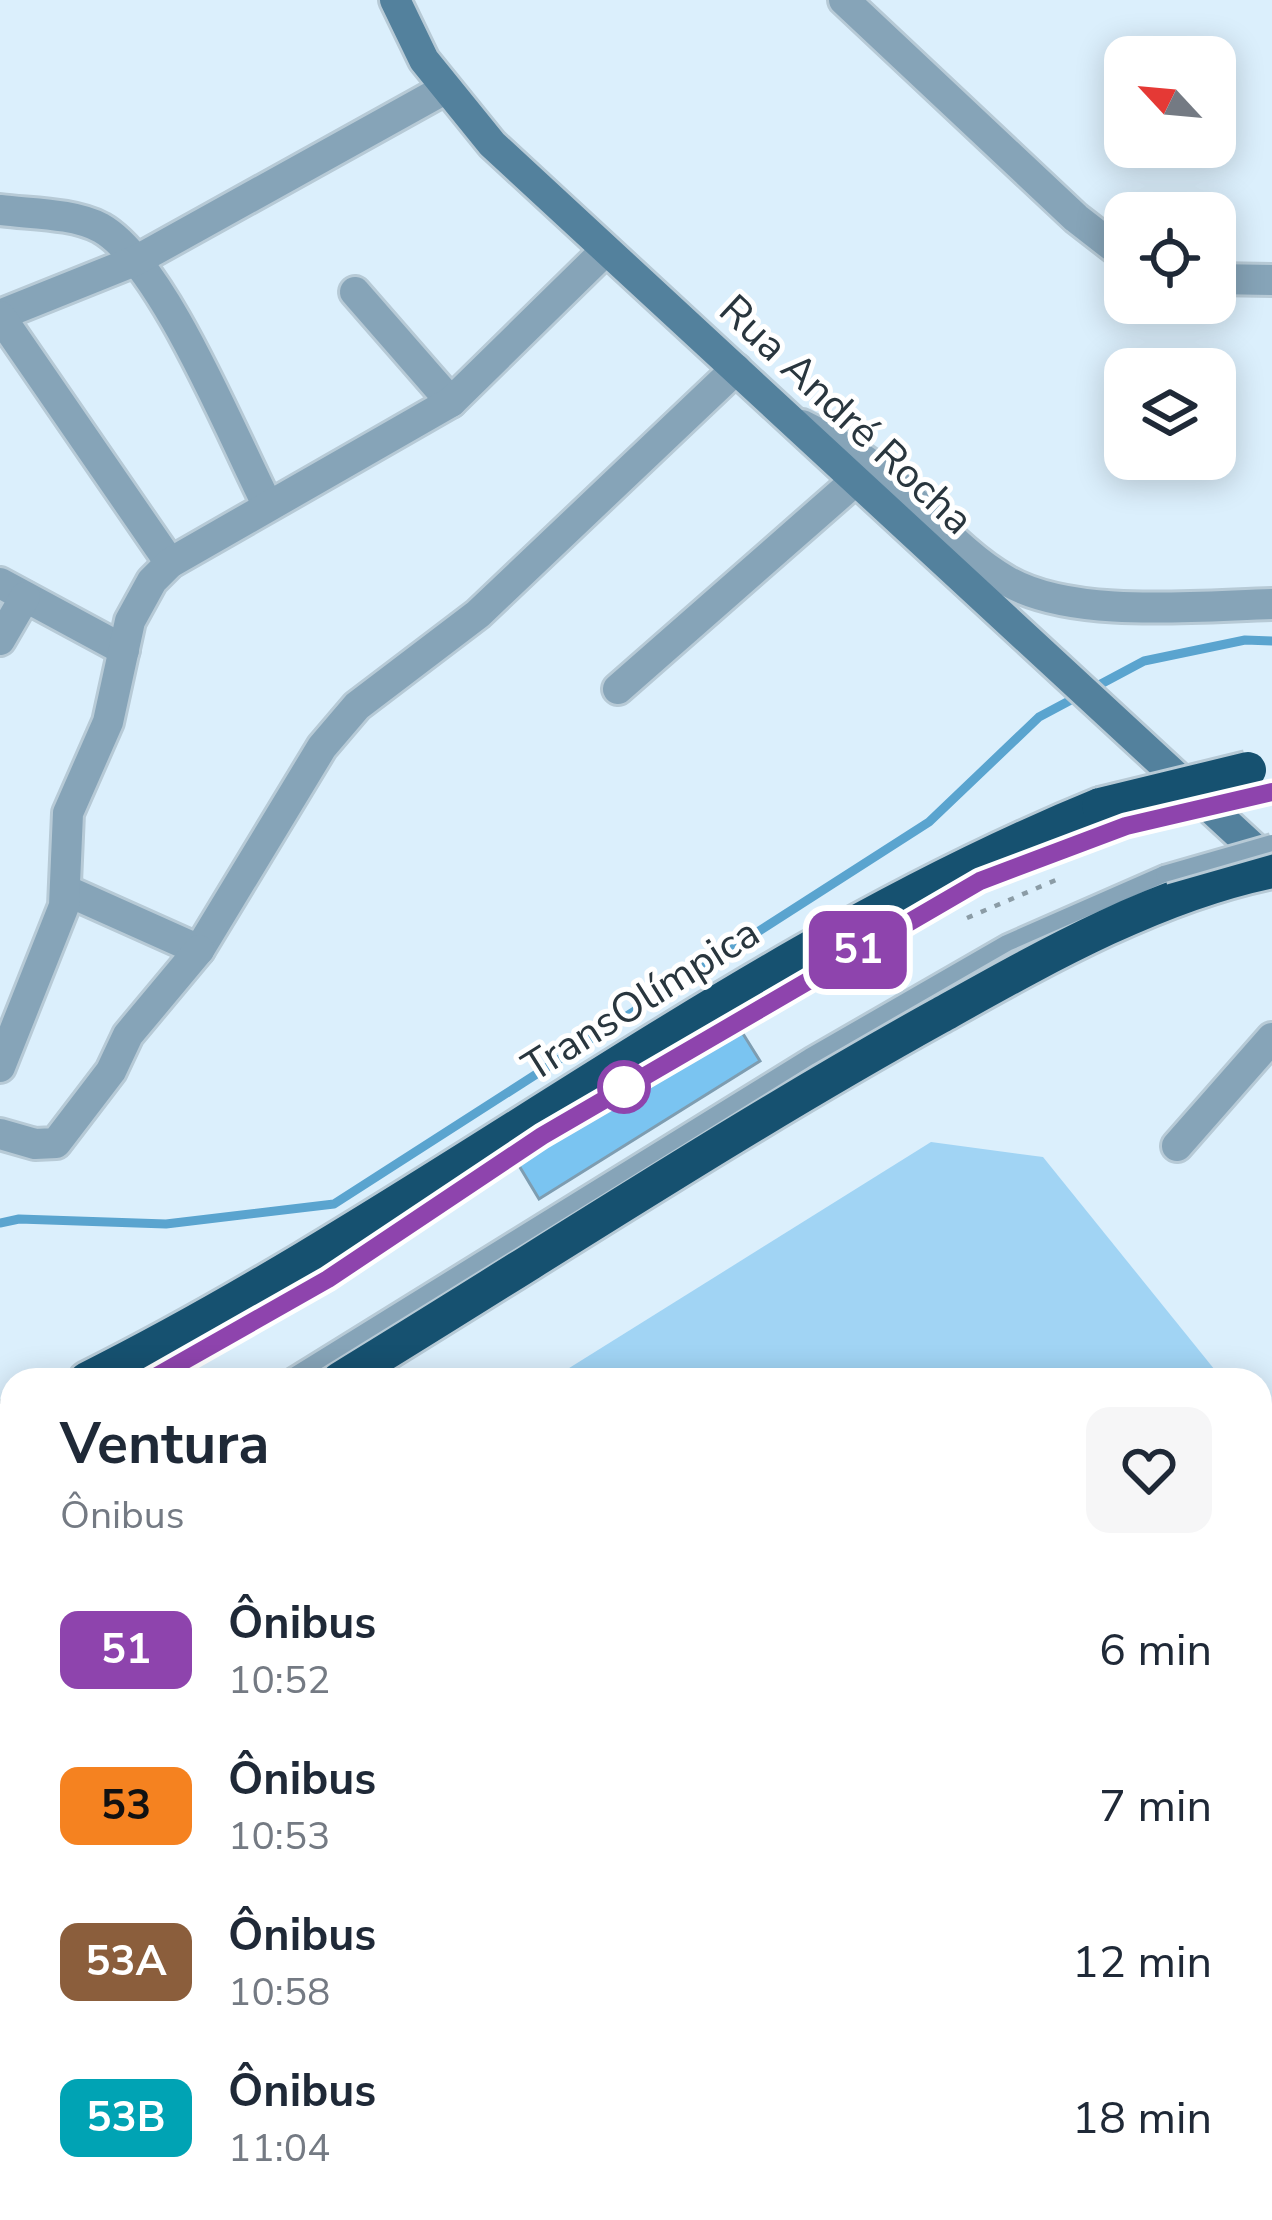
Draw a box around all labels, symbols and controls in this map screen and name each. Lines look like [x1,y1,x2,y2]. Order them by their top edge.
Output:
north arrow [1104,36,1236,168]
map controls [1104,36,1236,480]
button: locate [1104,192,1236,324]
street label: Rua André Rocha [707,282,985,548]
button: layers [1104,348,1236,480]
street label: TransOlímpica [512,904,770,1096]
line badge: 51 [804,911,912,989]
text: 51 [833,921,883,978]
unlabelled marker [599,1062,649,1112]
text: Ventura [60,1405,269,1483]
button: heart [1086,1407,1212,1533]
text: Ônibus [60,1489,185,1542]
text: Ônibus [228,1593,376,1654]
text: 6 min [1099,1620,1212,1681]
text: 51 [101,1621,151,1678]
text: 10:52 [228,1654,331,1707]
text: Ônibus [228,1749,376,1810]
text: 7 min [1099,1776,1212,1837]
text: 53 [101,1777,151,1834]
text: 10:53 [228,1810,331,1863]
text: Ônibus [228,1905,376,1966]
text: 12 min [1072,1932,1212,1993]
text: 53A [85,1933,167,1990]
text: 10:58 [228,1966,331,2019]
text: Ônibus [228,2061,376,2122]
text: 18 min [1072,2088,1212,2149]
text: 53B [86,2089,166,2146]
text: 11:04 [228,2122,331,2175]

